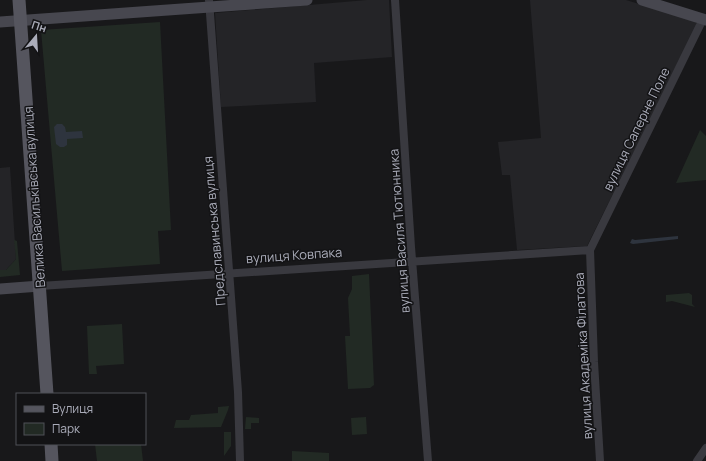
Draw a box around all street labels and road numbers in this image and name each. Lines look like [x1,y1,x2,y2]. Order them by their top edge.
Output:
street label: вулиця Саперне Поле [598,64,674,194]
street label: Велика Васильківська вулиця [19,106,49,288]
street label: вулиця Василя Тютюнника [384,148,414,314]
street label: Предславинська вулиця [199,156,229,306]
street label: вулиця Ковпака [245,243,343,267]
street label: вулиця Академіка Філатова [570,272,596,440]

